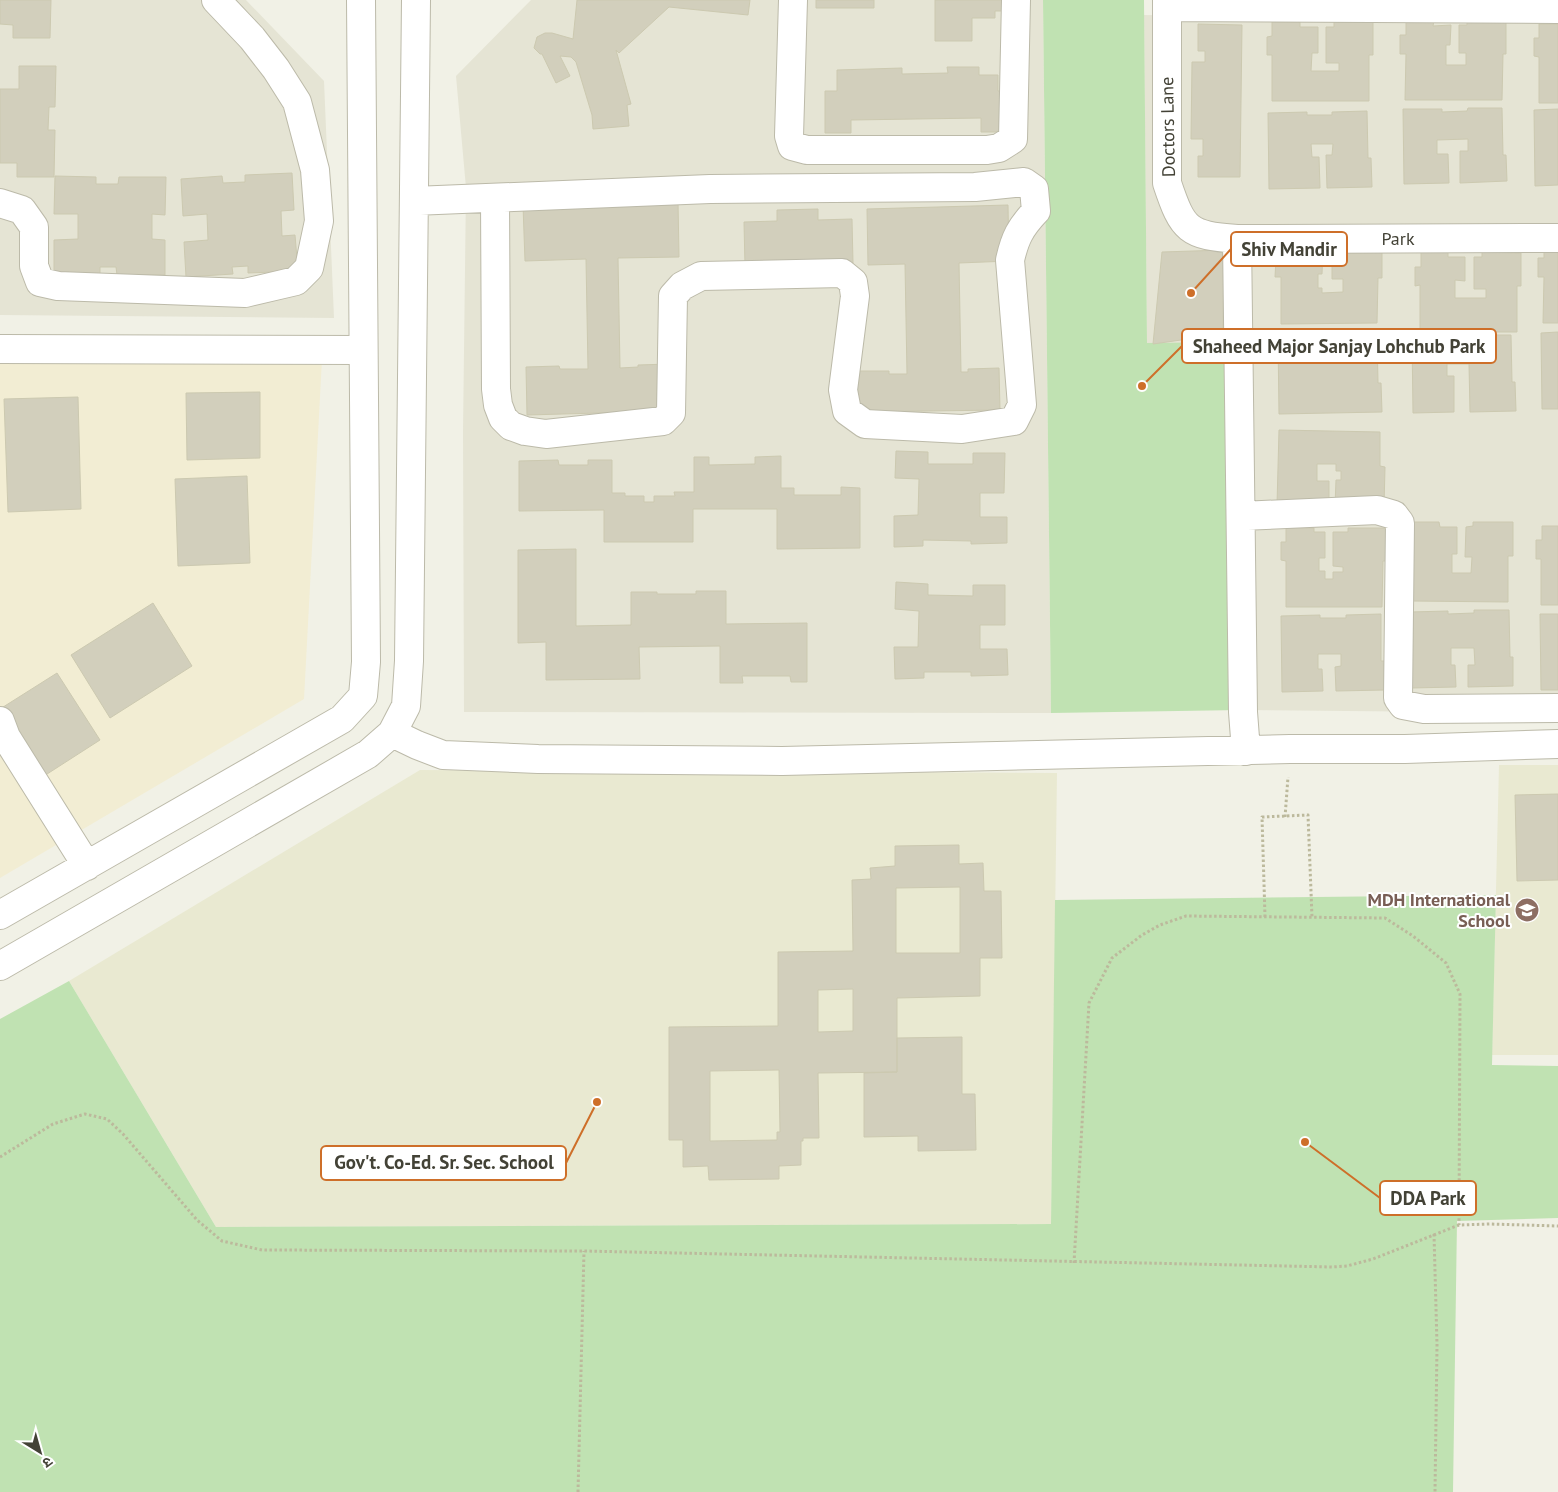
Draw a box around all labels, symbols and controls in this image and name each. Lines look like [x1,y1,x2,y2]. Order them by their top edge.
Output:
street label: Doctors Lane [1155,77,1180,177]
street label: Park [1381,227,1415,250]
callout: Shiv Mandir [1231,232,1347,266]
text: Shiv Mandir [1241,237,1337,261]
callout: Shaheed Major Sanjay Lohchub Park [1182,329,1496,363]
text: Shaheed Major Sanjay Lohchub Park [1193,334,1486,358]
place label: MDH International School [1368,888,1511,932]
school or university icon: MDH International School [1514,897,1540,923]
callout: Gov't. Co-Ed. Sr. Sec. School [321,1146,566,1180]
text: Gov't. Co-Ed. Sr. Sec. School [334,1150,554,1174]
callout: DDA Park [1380,1181,1476,1215]
text: DDA Park [1390,1186,1466,1210]
north arrow [15,1427,65,1477]
text: उ [38,1453,57,1473]

